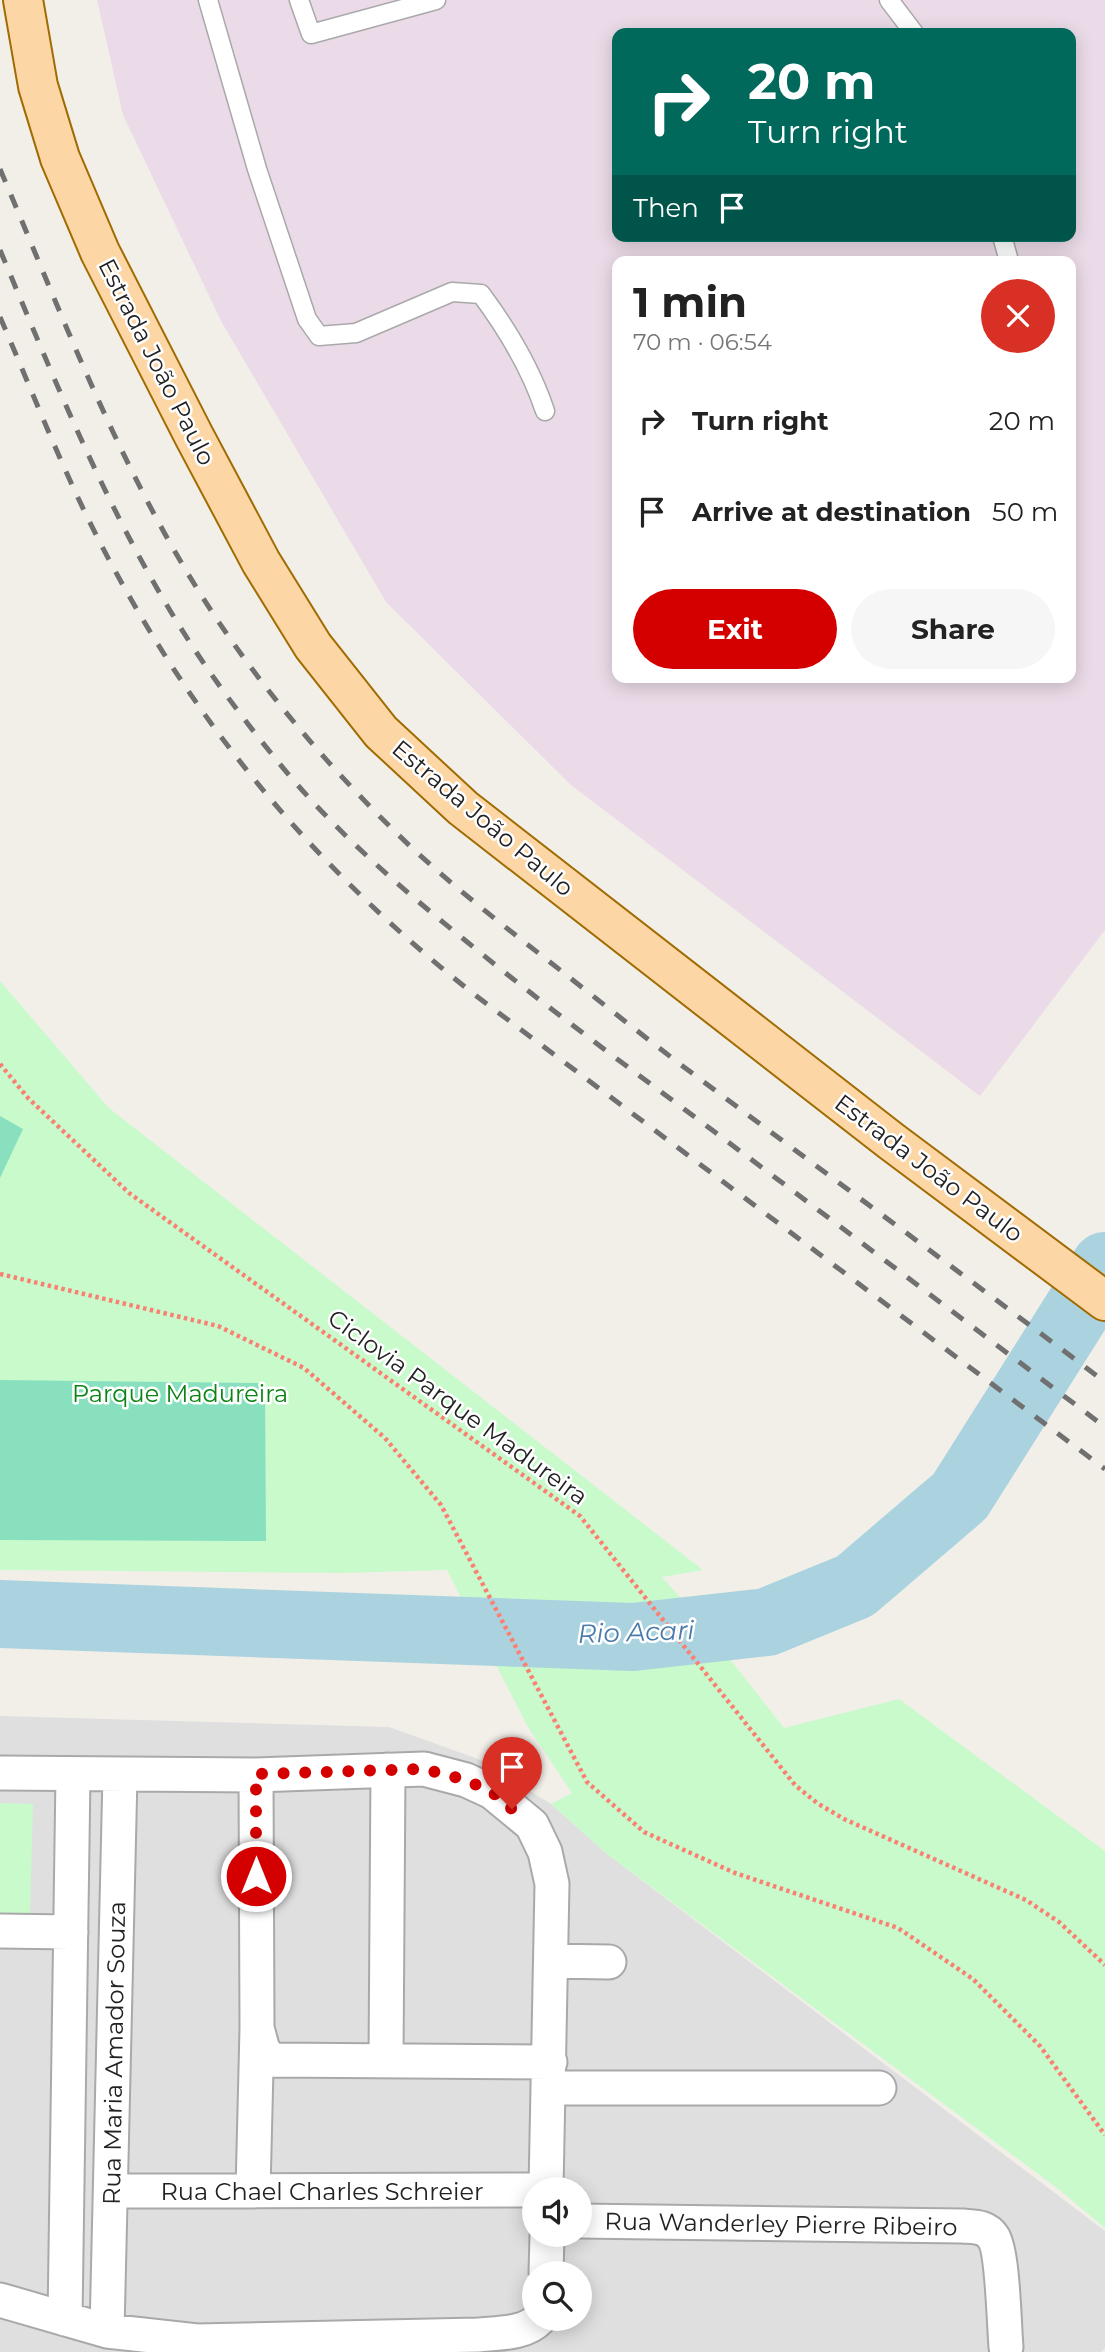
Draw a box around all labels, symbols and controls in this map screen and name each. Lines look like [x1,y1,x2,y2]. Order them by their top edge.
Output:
text: 20 m [748,52,875,111]
icon: right [633,56,724,147]
text: Turn right [748,112,908,151]
icon: arrive [713,189,751,227]
text: Then [633,192,699,224]
street label: Estrada João Paulo [92,254,222,470]
text: 1 min [633,276,747,328]
button: close [981,279,1055,353]
text: 70 m · 06:54 [633,328,772,356]
icon: right [633,402,671,440]
text: Turn right [692,405,828,437]
text: 20 m [989,405,1055,437]
icon: arrive [633,493,671,531]
text: Arrive at destination [692,496,971,528]
text: 50 m [992,496,1058,528]
button: Exit [633,589,837,669]
button: Share [851,589,1055,669]
street label: Estrada João Paulo [386,734,580,902]
street label: Estrada João Paulo [829,1088,1029,1248]
street label: Ciclovia Parque Madureira [322,1303,594,1511]
park label: Parque Madureira [72,1379,288,1408]
water label: Rio Acari [577,1614,696,1650]
pin [482,1737,542,1809]
icon: arrive [493,1748,531,1786]
position arrow [219,1839,293,1913]
street label: Rua Maria Amador Souza [97,1901,131,2205]
street label: Rua Chael Charles Schreier [160,2177,484,2206]
map controls [522,2177,592,2331]
button: sound [522,2177,592,2247]
street label: Rua Wanderley Pierre Ribeiro [604,2206,958,2242]
button: search [522,2261,592,2331]

